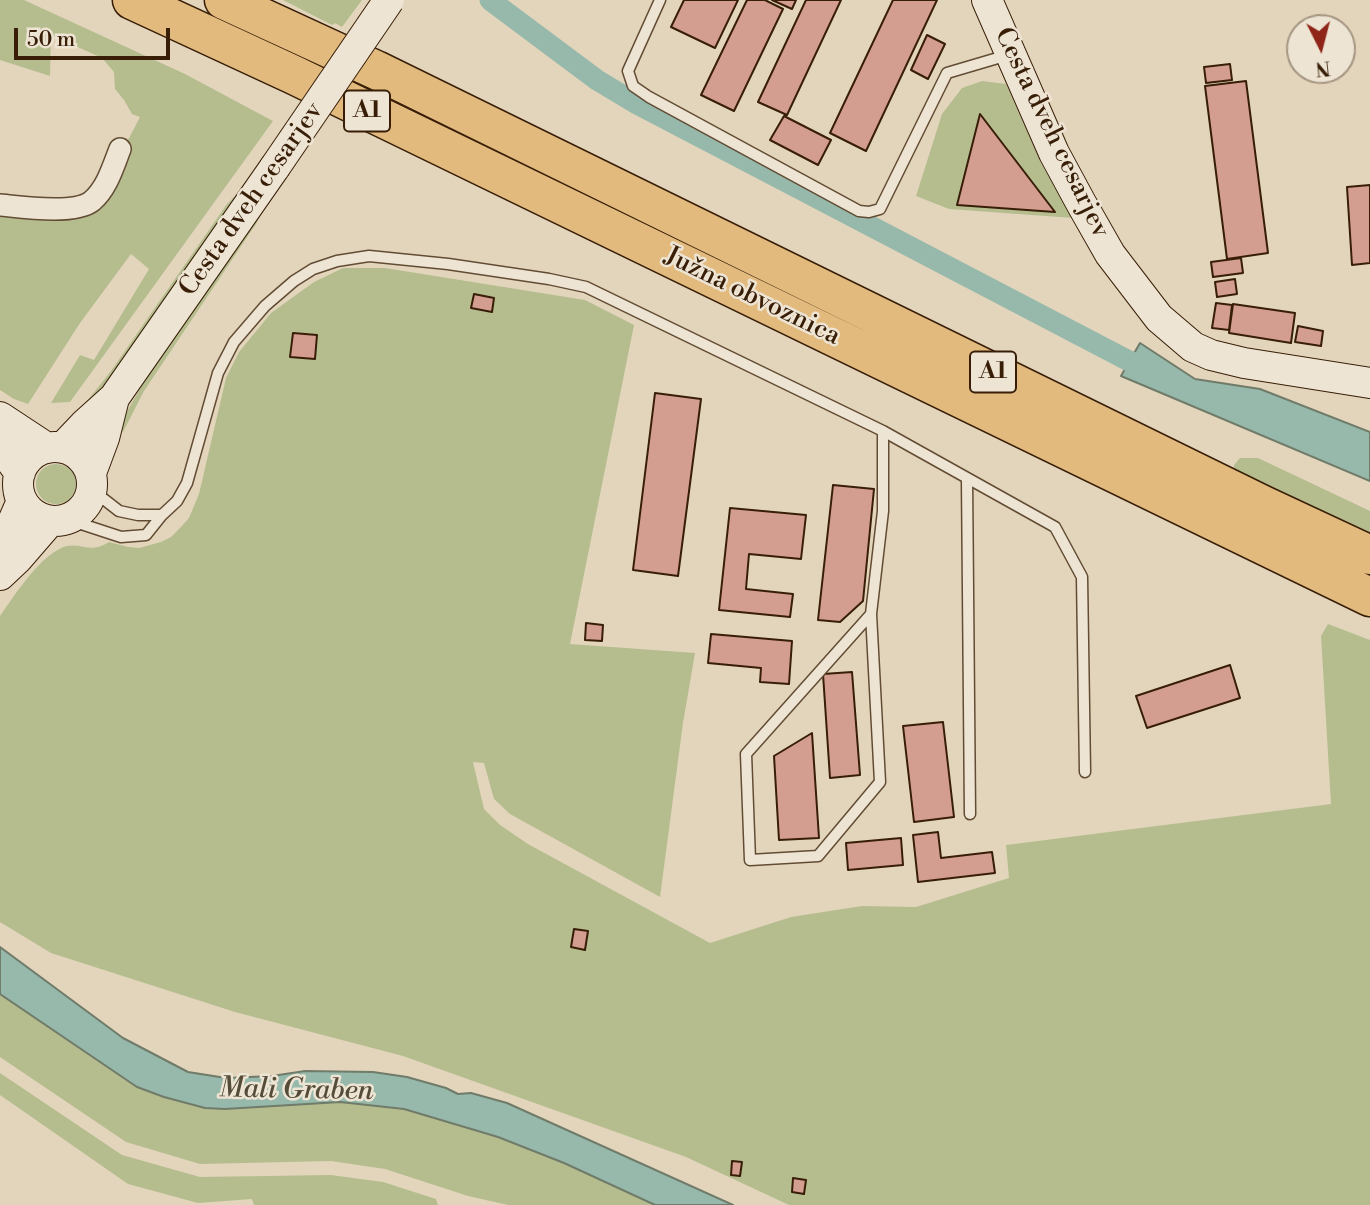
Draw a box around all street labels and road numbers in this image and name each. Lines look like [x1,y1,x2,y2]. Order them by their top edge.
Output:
street label: Cesta dveh cesarjev [987,23,1115,243]
road number: A1 [344,90,390,132]
street label: Cesta dveh cesarjev [173,97,331,303]
street label: Južna obvoznica [659,241,845,353]
road number: A1 [970,352,1016,393]

